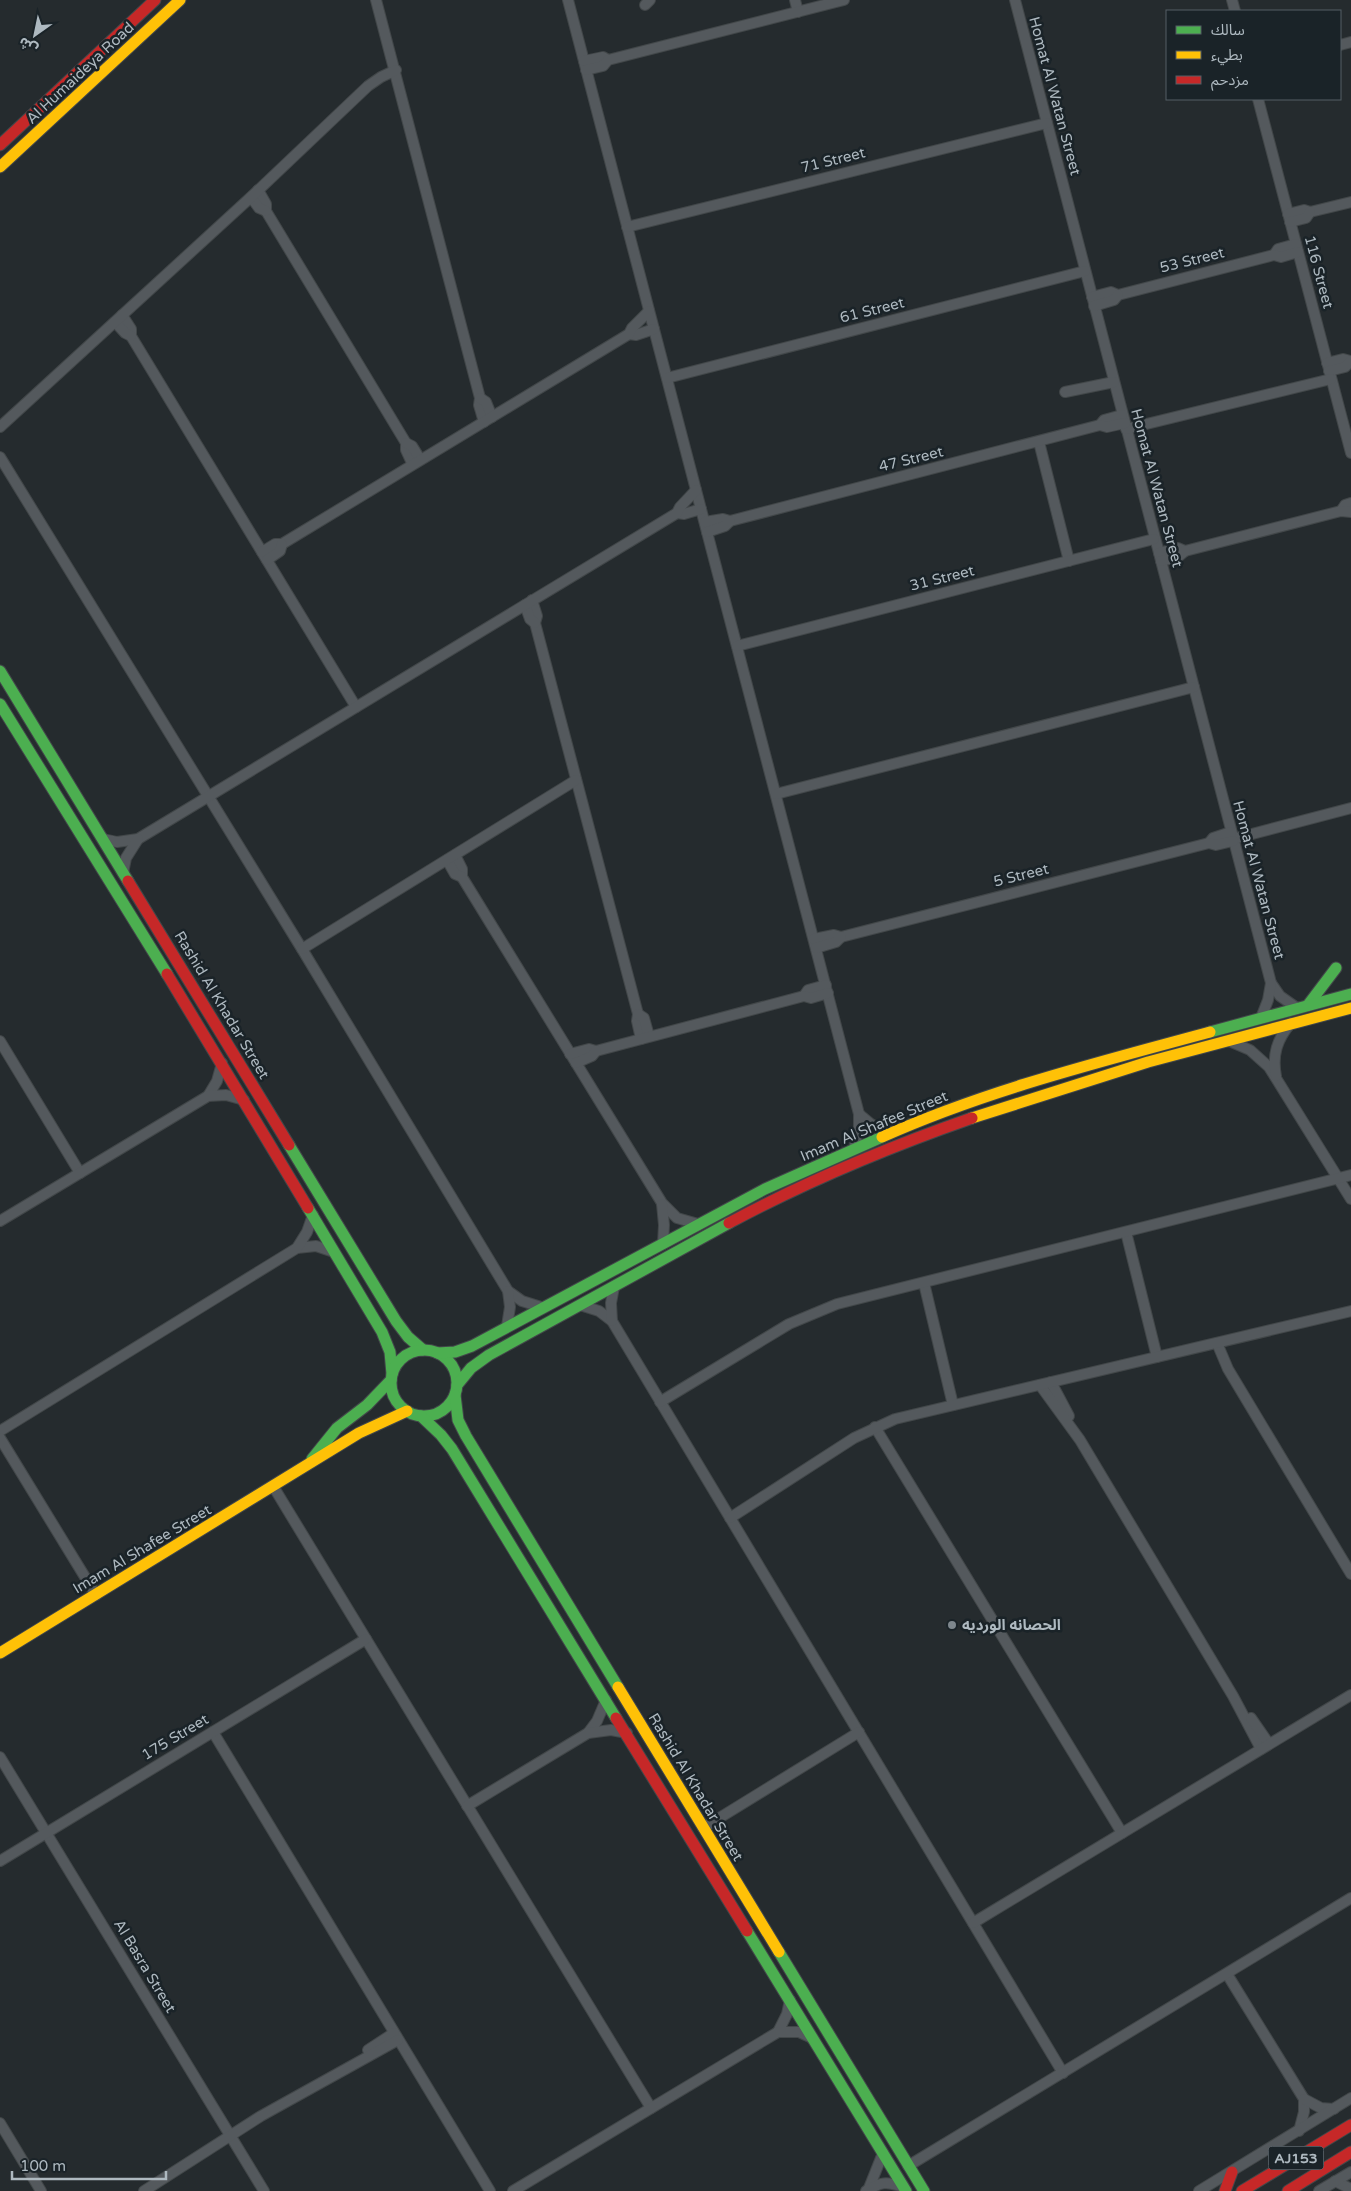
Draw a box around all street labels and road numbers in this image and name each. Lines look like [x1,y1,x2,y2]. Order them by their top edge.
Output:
street label: Homat Al Watan Street [1025,15,1085,178]
street label: Al Humaideya Road [22,18,138,128]
street label: 71 Street [799,143,867,177]
street label: 116 Street [1301,233,1337,311]
street label: 53 Street [1158,243,1226,277]
street label: 61 Street [838,293,906,327]
street label: Homat Al Watan Street [1127,407,1187,570]
street label: 47 Street [877,442,945,476]
street label: 31 Street [908,561,976,595]
street label: Homat Al Watan Street [1229,799,1289,962]
street label: 5 Street [992,859,1051,891]
street label: Rashid Al Khadar Street [171,928,273,1082]
street label: Imam Al Shafee Street [798,1087,951,1165]
street label: Imam Al Shafee Street [70,1500,215,1597]
street label: 175 Street [138,1710,212,1764]
street label: Rashid Al Khadar Street [645,1710,747,1864]
street label: Al Basra Street [110,1916,180,2016]
road number: AJ153 [1268,2146,1324,2170]

